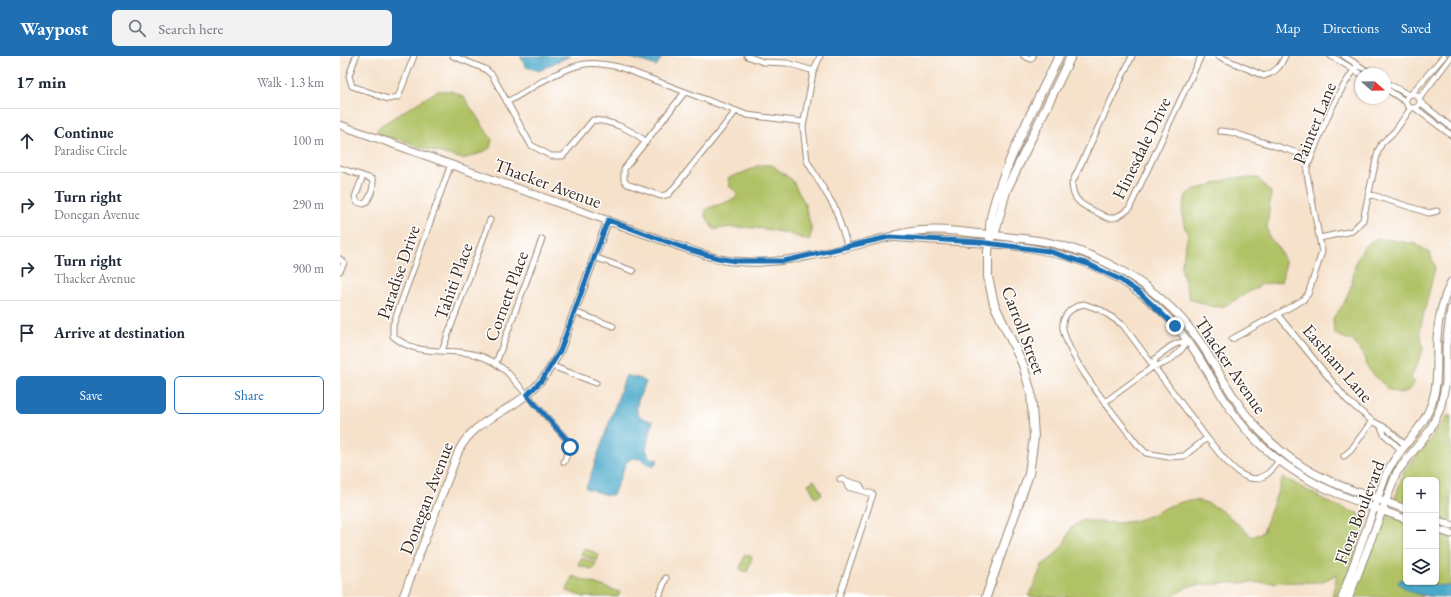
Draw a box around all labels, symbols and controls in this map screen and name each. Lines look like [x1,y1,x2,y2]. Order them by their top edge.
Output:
search box [112,10,392,46]
text: Waypost [20,16,88,41]
icon: search [126,17,148,39]
text: Search here [158,19,223,38]
text: Map [1275,19,1301,37]
text: Directions [1323,19,1379,37]
text: Saved [1401,19,1431,37]
north arrow [1355,68,1391,104]
text: 17 min [16,71,66,93]
text: Walk · 1.3 km [257,74,324,91]
street label: Painter Lane [1287,79,1341,167]
street label: Hinesdale Drive [1106,93,1176,203]
text: Continue [54,123,114,142]
icon: ahead [16,130,38,152]
text: 100 m [293,132,324,149]
text: Paradise Circle [54,142,127,159]
street label: Thacker Avenue [491,153,605,213]
text: Turn right [54,187,122,206]
icon: right [16,194,38,216]
text: 290 m [293,196,324,213]
text: Donegan Avenue [54,206,140,223]
street label: Paradise Drive [371,222,425,322]
street label: Tahiti Place [428,239,478,323]
street label: Cornett Place [479,248,533,344]
text: Turn right [54,251,122,270]
icon: right [16,258,38,280]
text: 900 m [293,260,324,277]
text: Thacker Avenue [54,270,135,287]
street label: Carroll Street [997,283,1051,378]
street label: Thacker Avenue [1190,312,1272,418]
route end [1166,317,1184,335]
street label: Eastham Lane [1298,319,1378,407]
icon: arrive [16,322,38,344]
text: Arrive at destination [54,323,185,342]
button: Save [16,376,166,414]
button: Share [174,376,324,414]
street label: Donegan Avenue [394,438,458,558]
route start [561,438,579,456]
street label: Flora Boulevard [1329,456,1390,567]
map controls [1403,477,1439,585]
button: + [1403,477,1439,513]
button: − [1403,513,1439,549]
button: layers [1403,549,1439,585]

